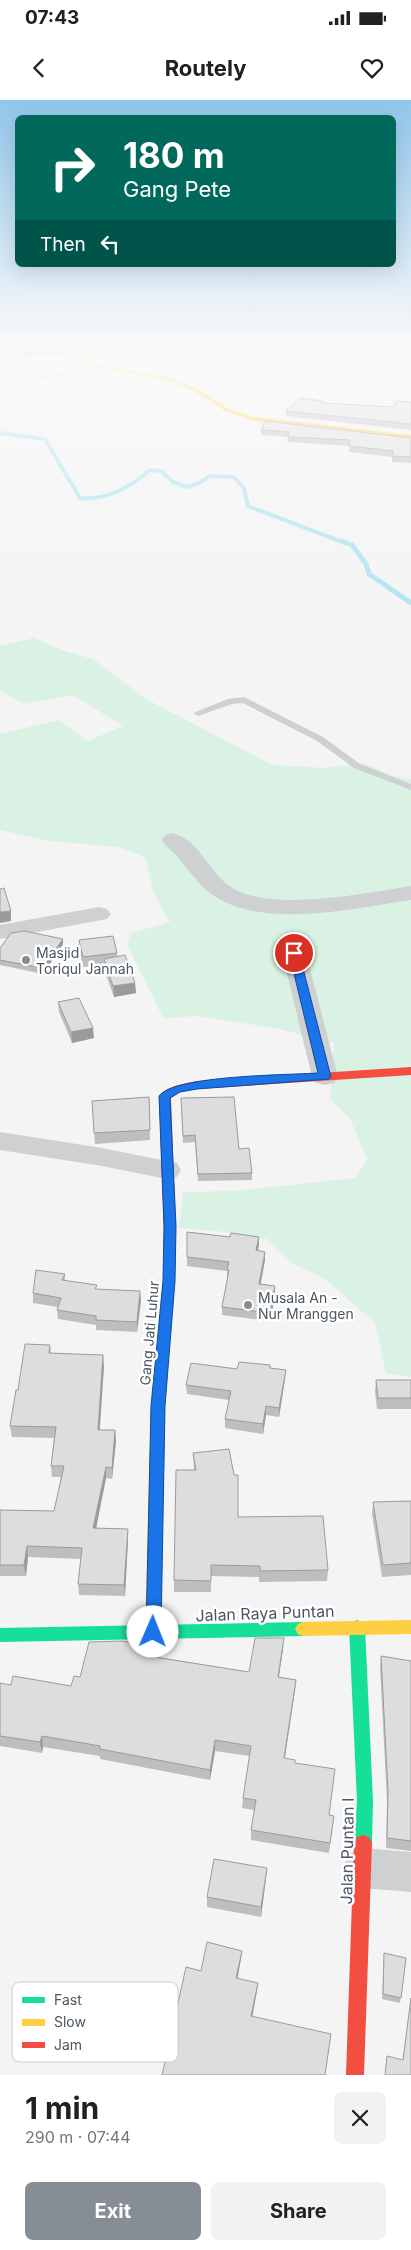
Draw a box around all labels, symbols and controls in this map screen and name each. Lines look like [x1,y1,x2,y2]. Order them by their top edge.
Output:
text: 07:43 [25,6,79,29]
icon: back [25,54,53,82]
icon: heart [358,54,386,82]
text: Routely [165,55,246,81]
text: 180 m [123,134,225,176]
icon: right [40,135,105,200]
text: Gang Pete [123,176,231,202]
icon: left [96,230,124,258]
text: Then [40,233,86,256]
pin [273,932,315,974]
icon: arrive [280,939,308,967]
place label: Masjid Toriqul Jannah [36,944,134,977]
marker: Masjid Toriqul Jannah [20,954,32,966]
street label: Gang Jati Luhur [136,1280,162,1386]
place label: Musala An - Nur Mranggen [258,1289,354,1322]
marker: Musala An - Nur Mranggen [242,1299,254,1311]
street label: Jalan Raya Puntan [195,1601,335,1625]
position arrow [126,1605,178,1657]
street label: Jalan Puntan I [336,1798,358,1904]
legend [12,1982,178,2062]
text: Fast [54,1991,82,2008]
text: Slow [54,2013,86,2030]
text: Jam [54,2036,82,2053]
text: 1 min [25,2090,99,2126]
button: close [334,2092,386,2144]
text: 290 m · 07:44 [25,2127,130,2147]
button: Exit [25,2182,201,2240]
button: Share [211,2182,386,2240]

